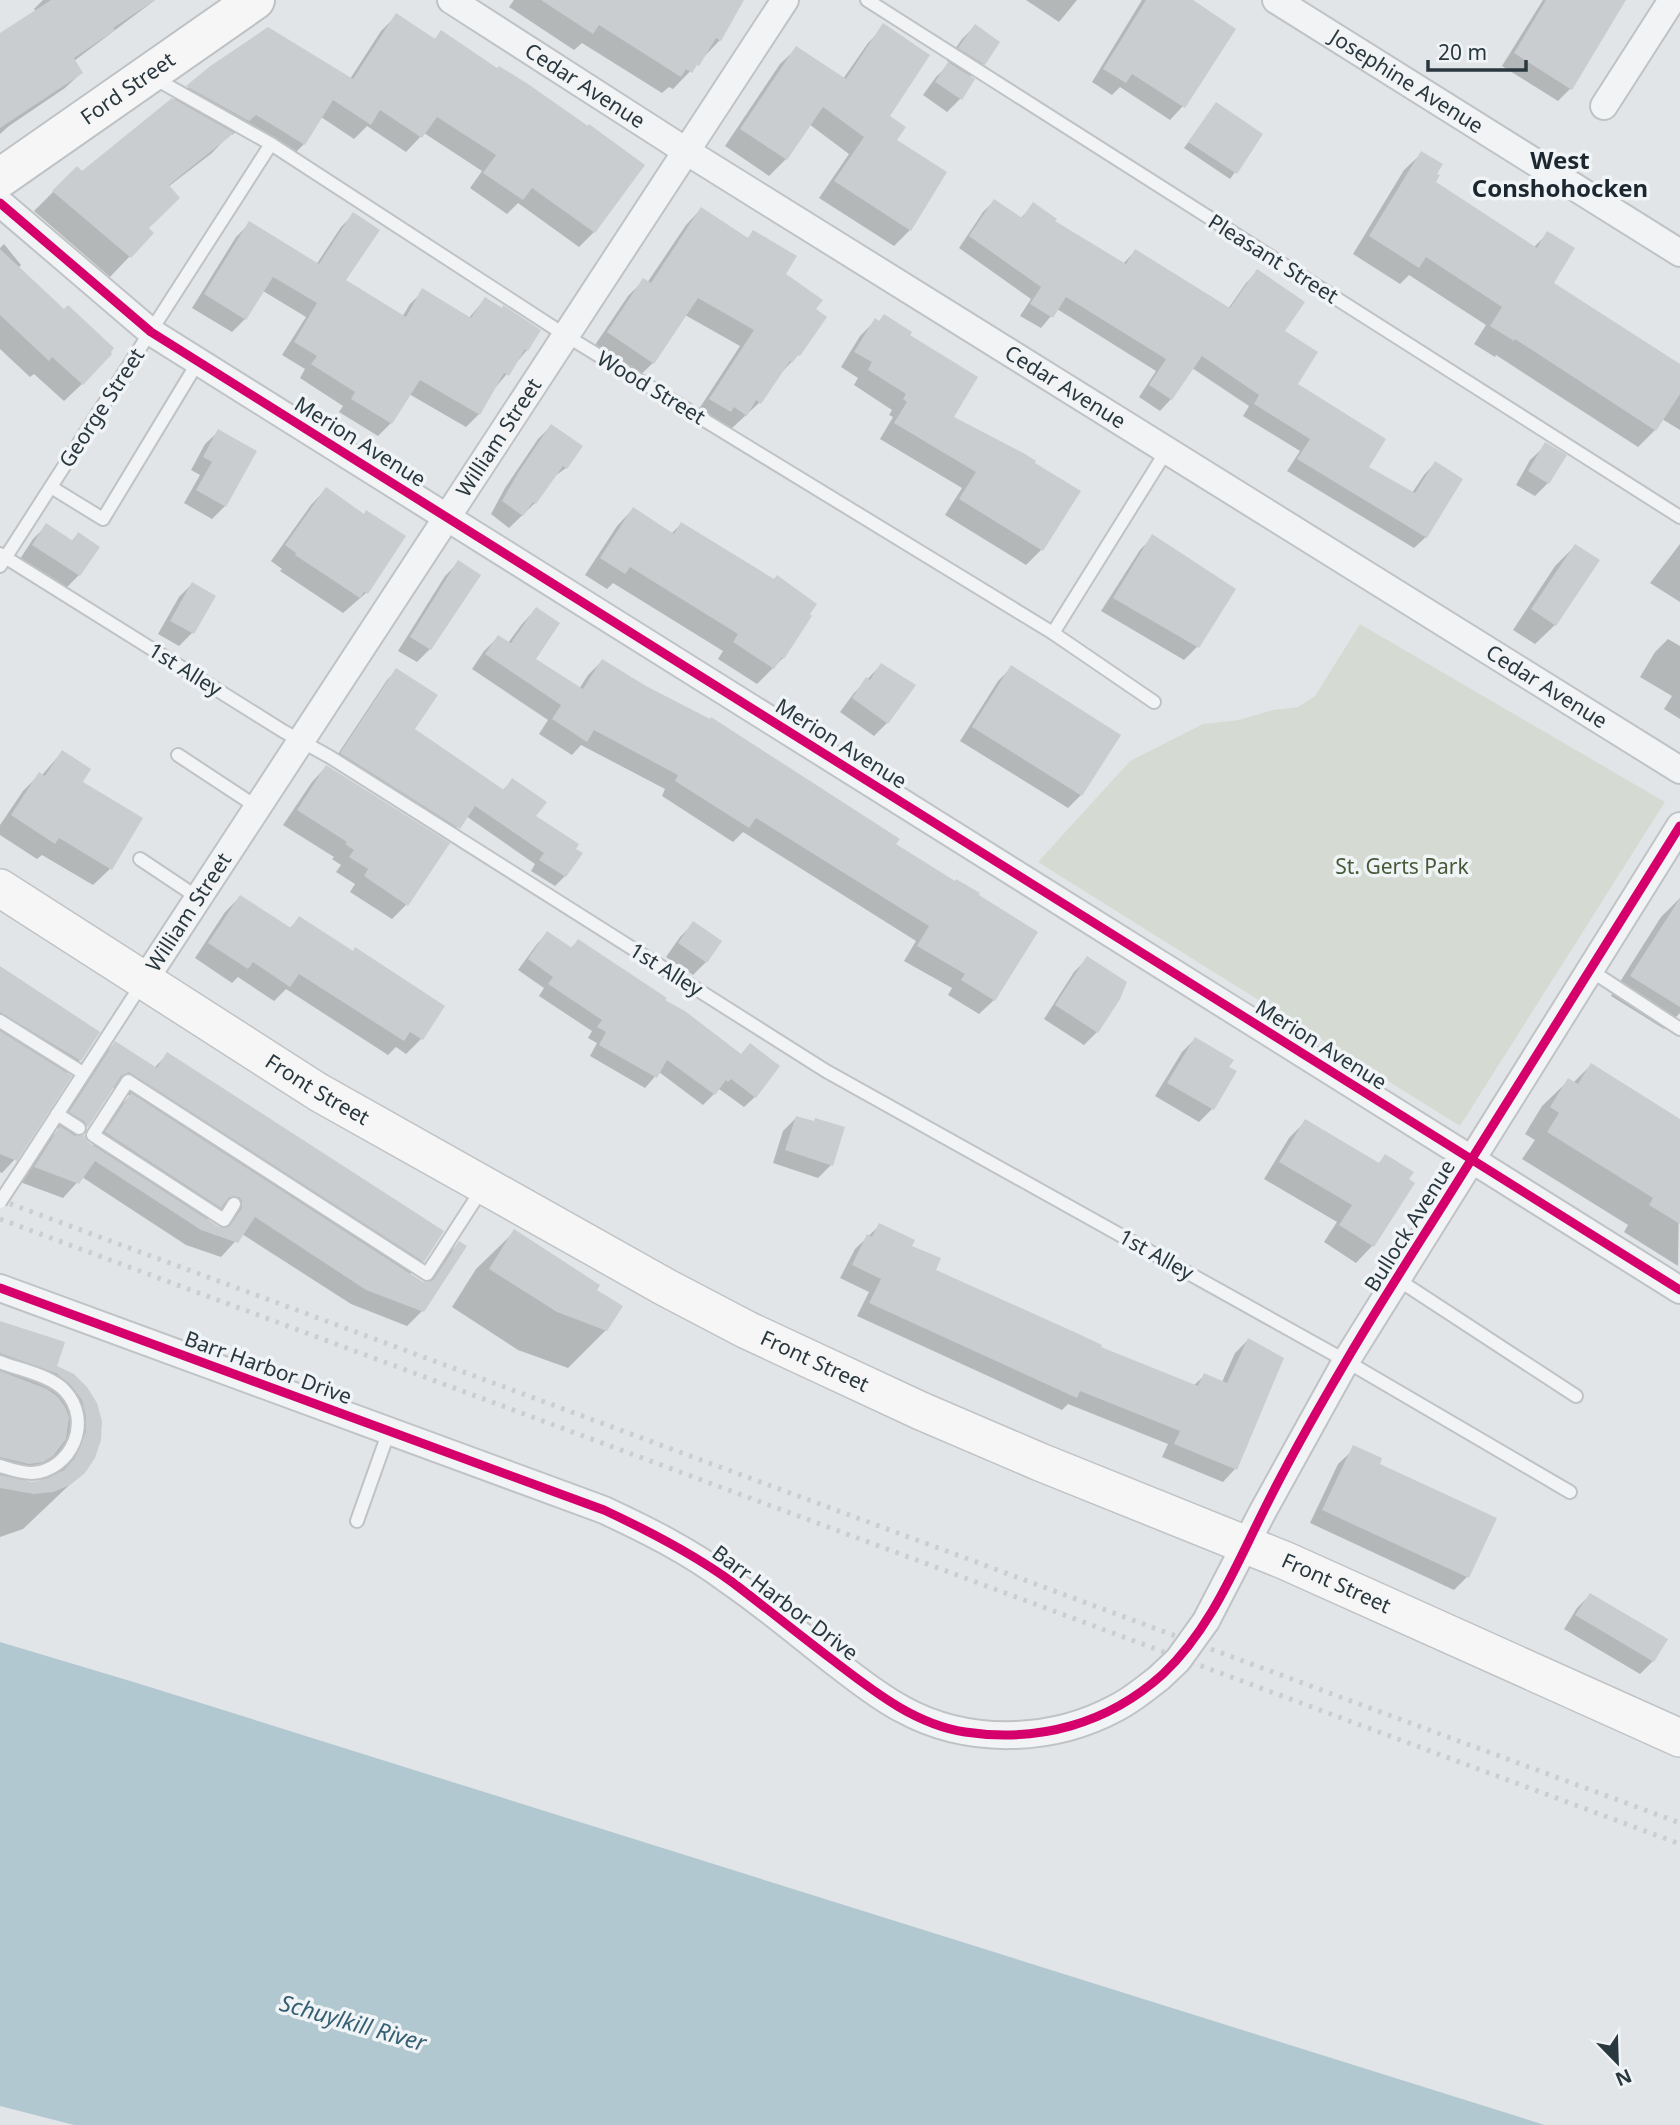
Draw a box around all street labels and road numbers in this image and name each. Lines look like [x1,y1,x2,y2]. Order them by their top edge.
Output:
street label: Josephine Avenue [1323,21,1489,139]
street label: Cedar Avenue [520,36,651,134]
street label: Ford Street [75,45,180,131]
street label: Pleasant Street [1203,207,1344,310]
street label: Cedar Avenue [1000,338,1132,435]
street label: George Street [52,342,150,473]
street label: Wood Street [592,344,711,431]
street label: William Street [449,372,548,502]
street label: Merion Avenue [290,390,431,493]
street label: 1st Alley [144,636,228,703]
street label: Cedar Avenue [1481,638,1613,734]
street label: Merion Avenue [771,692,912,795]
street label: William Street [139,847,237,977]
street label: 1st Alley [625,936,709,1003]
street label: Merion Avenue [1251,993,1392,1096]
street label: Front Street [260,1047,375,1131]
street label: Bullock Avenue [1357,1154,1461,1297]
street label: 1st Alley [1114,1222,1199,1286]
street label: Front Street [756,1323,874,1398]
street label: Barr Harbor Drive [181,1324,356,1410]
street label: Barr Harbor Drive [707,1538,864,1666]
street label: Front Street [1278,1546,1396,1619]

